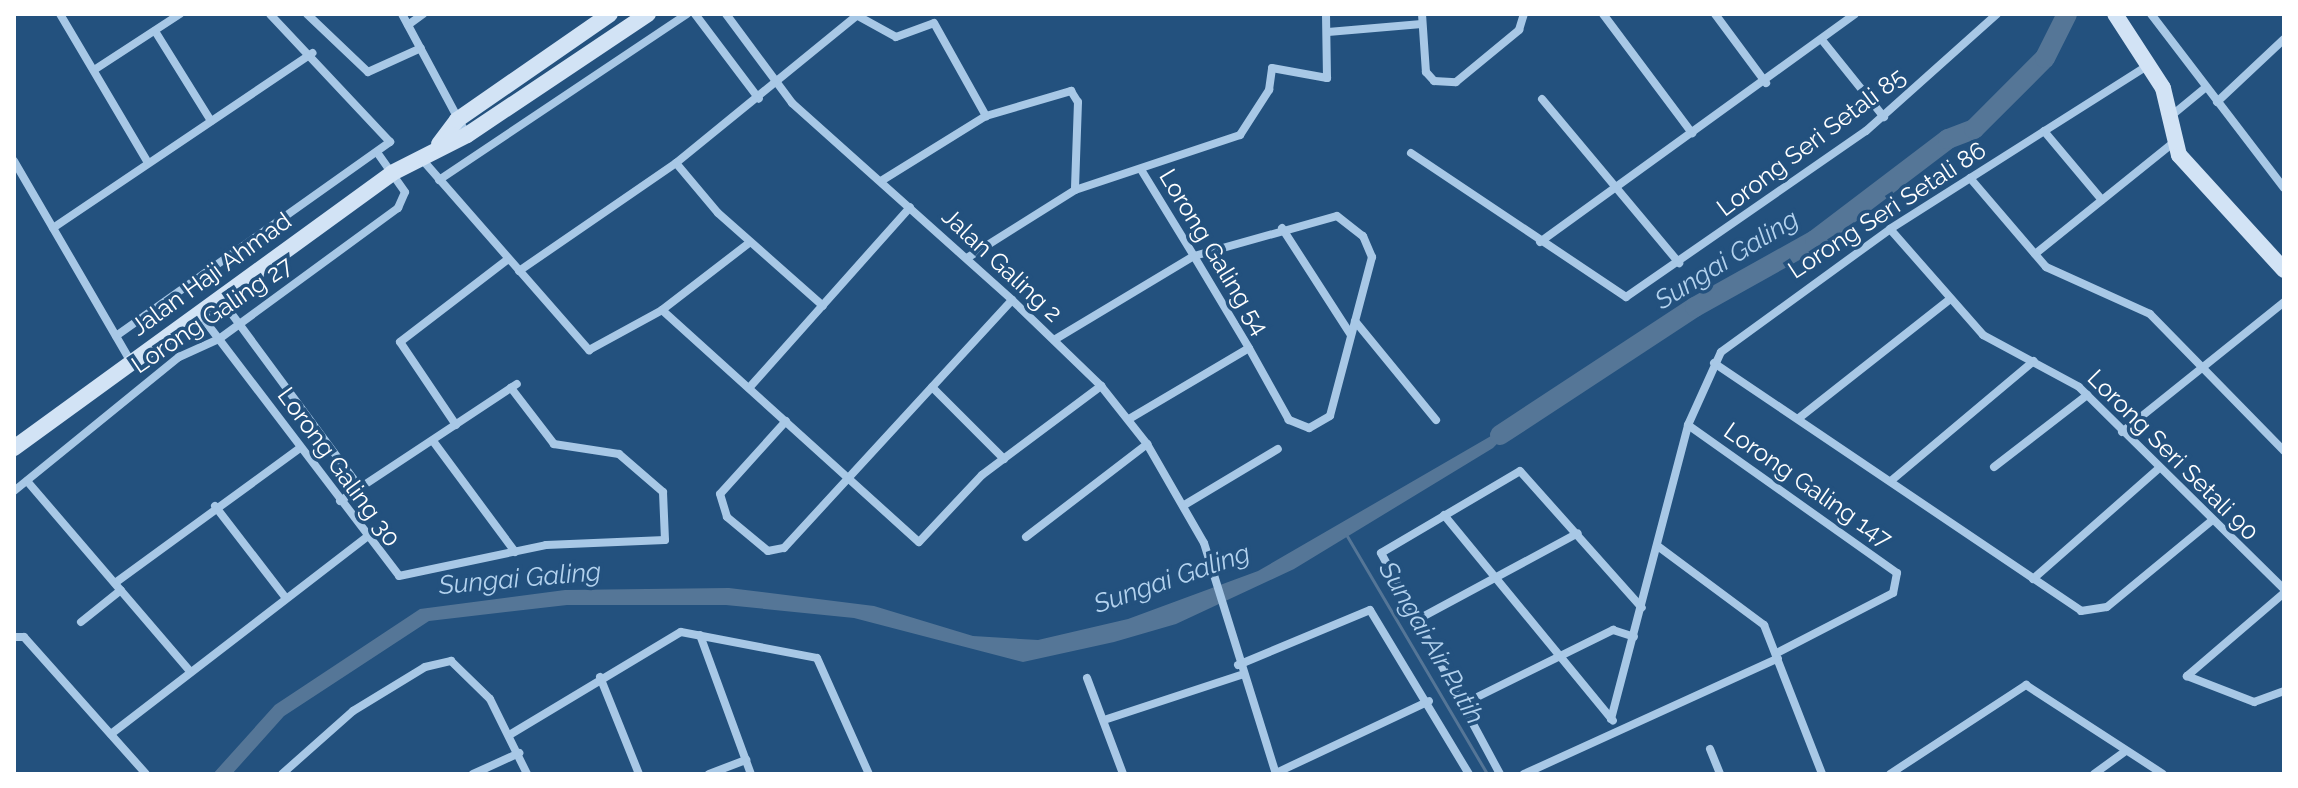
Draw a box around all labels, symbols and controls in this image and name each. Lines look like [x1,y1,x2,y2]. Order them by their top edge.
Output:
street label: Lorong Seri Setali 85 [1711,62,1911,222]
street label: Lorong Seri Setali 86 [1783,135,1991,285]
street label: Lorong Galing 54 [1153,164,1275,340]
street label: Jalan Galing 2 [936,202,1068,328]
water label: Sungai Galing [1650,204,1804,316]
street label: Jalan Haji Ahmad [125,206,297,342]
street label: Lorong Galing 27 [126,251,298,379]
street label: Lorong Seri Setali 90 [2082,364,2264,546]
street label: Lorong Galing 30 [272,382,406,552]
street label: Lorong Galing 147 [1719,416,1897,554]
water label: Sungai Galing [1090,538,1254,620]
water label: Sungai Galing [437,556,603,602]
water label: Sungai Air Putih [1371,556,1491,730]

